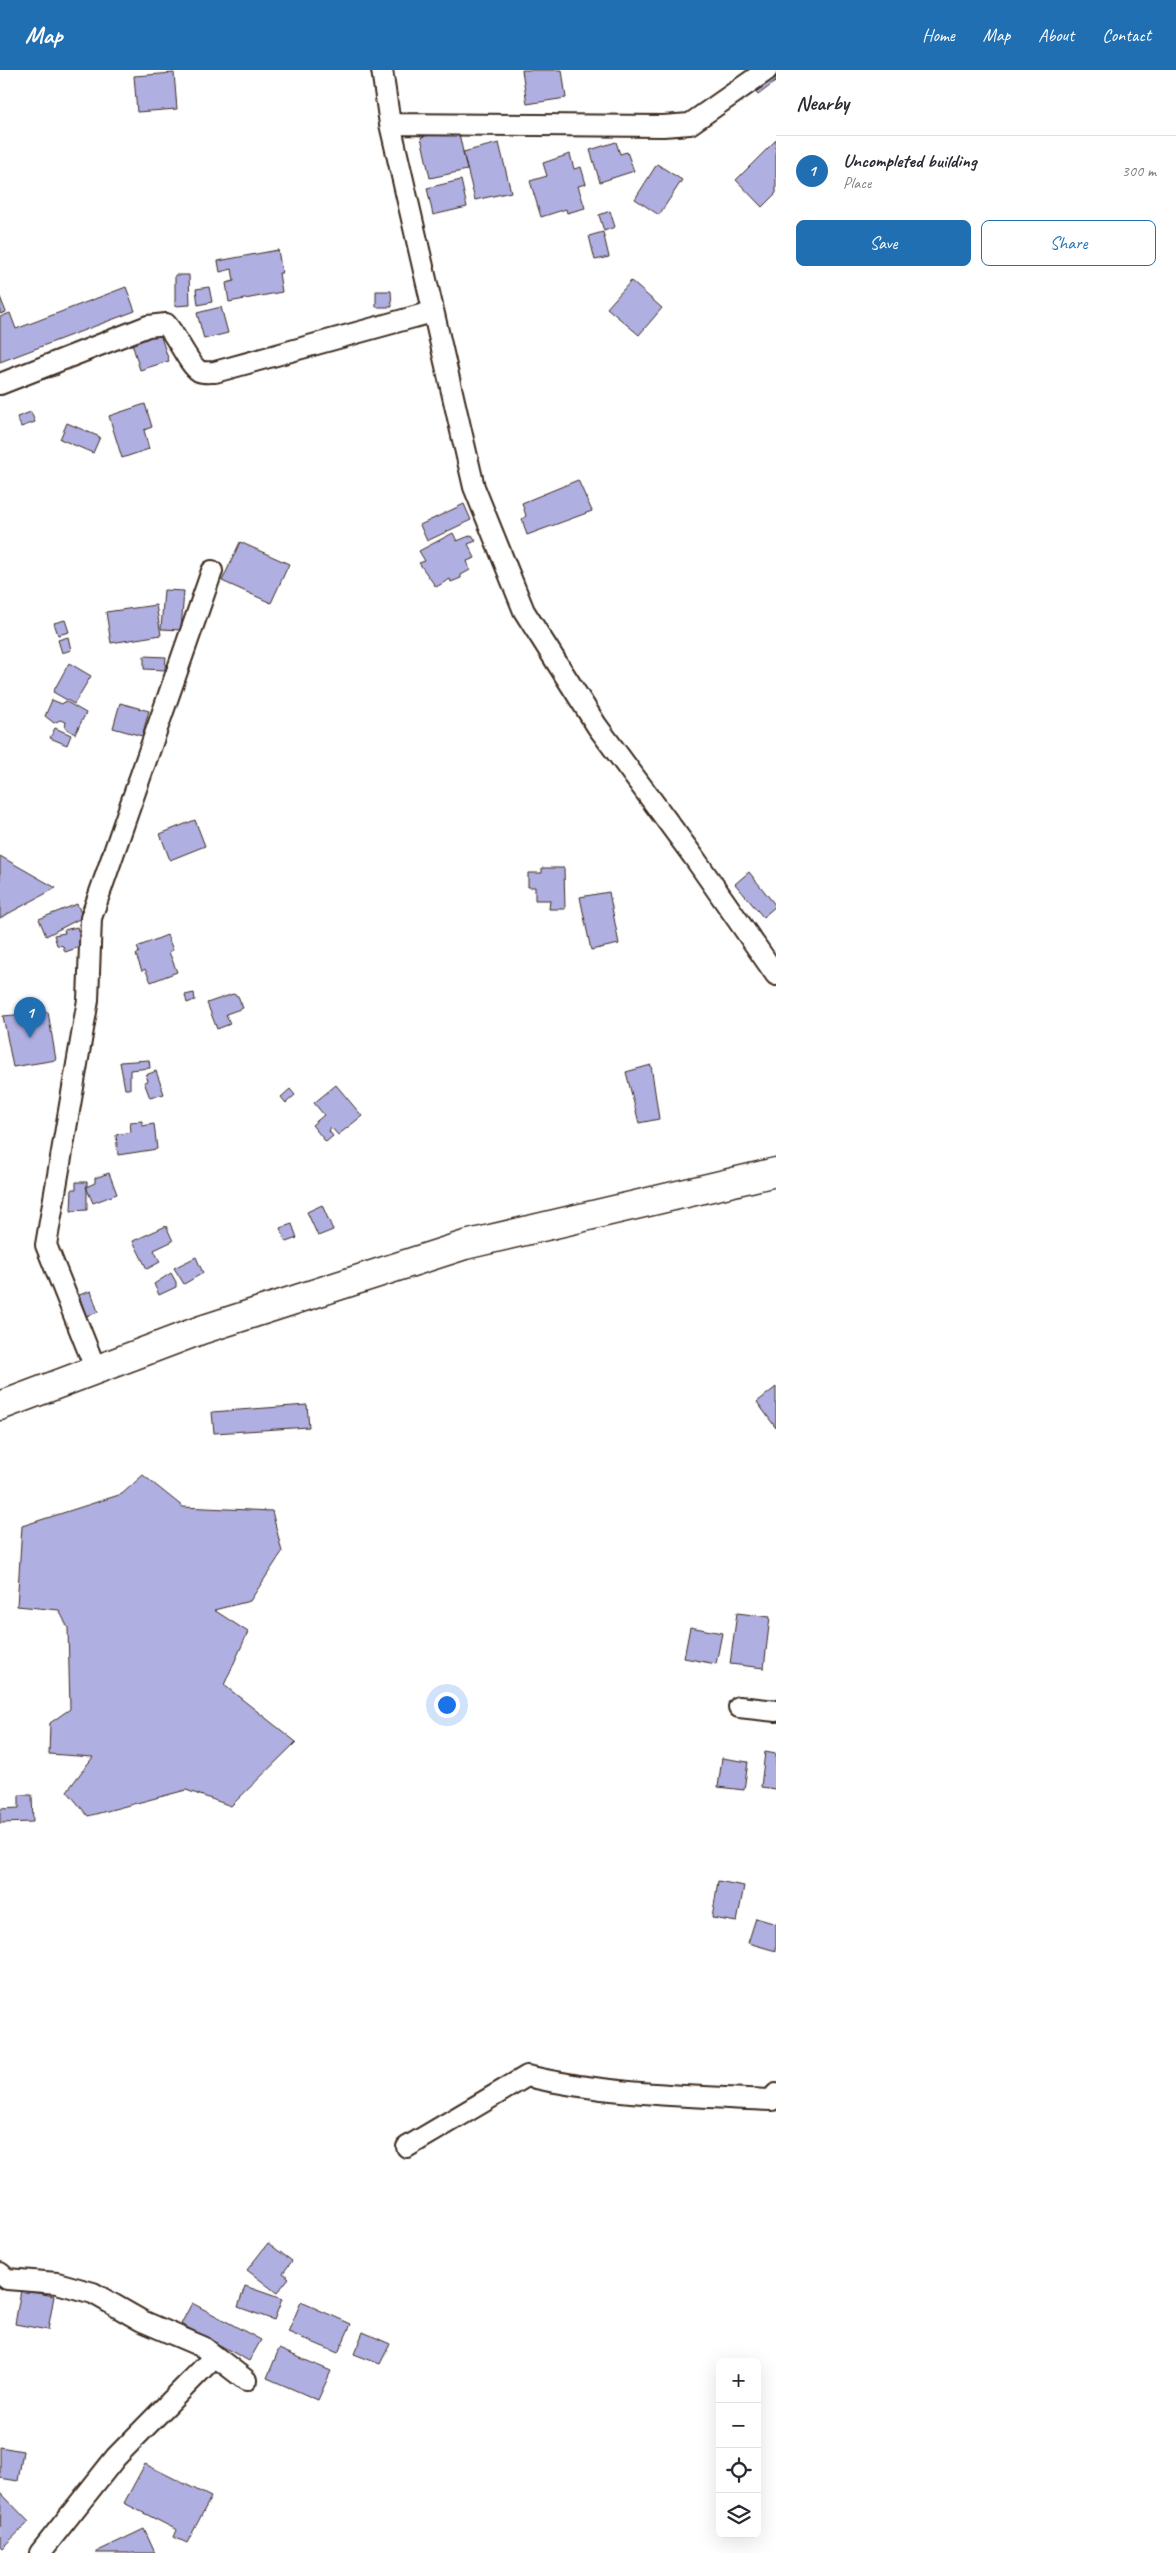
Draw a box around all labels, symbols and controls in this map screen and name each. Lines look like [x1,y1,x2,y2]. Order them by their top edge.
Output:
text: Map [25,20,62,50]
text: Home [922,24,955,46]
text: Map [983,24,1010,46]
text: About [1038,24,1074,46]
text: Contact [1102,24,1151,46]
text: Nearby [796,90,849,116]
text: Uncompleted building [843,149,977,173]
text: 1 [808,161,816,181]
text: 300 m [1122,161,1156,181]
text: Place [843,173,871,193]
button: Save [796,220,971,266]
button: Share [981,220,1156,266]
pin: 1 [14,997,46,1038]
your location [434,1692,460,1718]
map controls [716,2358,761,2538]
button: + [716,2358,761,2403]
button: − [716,2403,761,2448]
button: locate [716,2448,761,2493]
button: layers [716,2493,761,2538]

